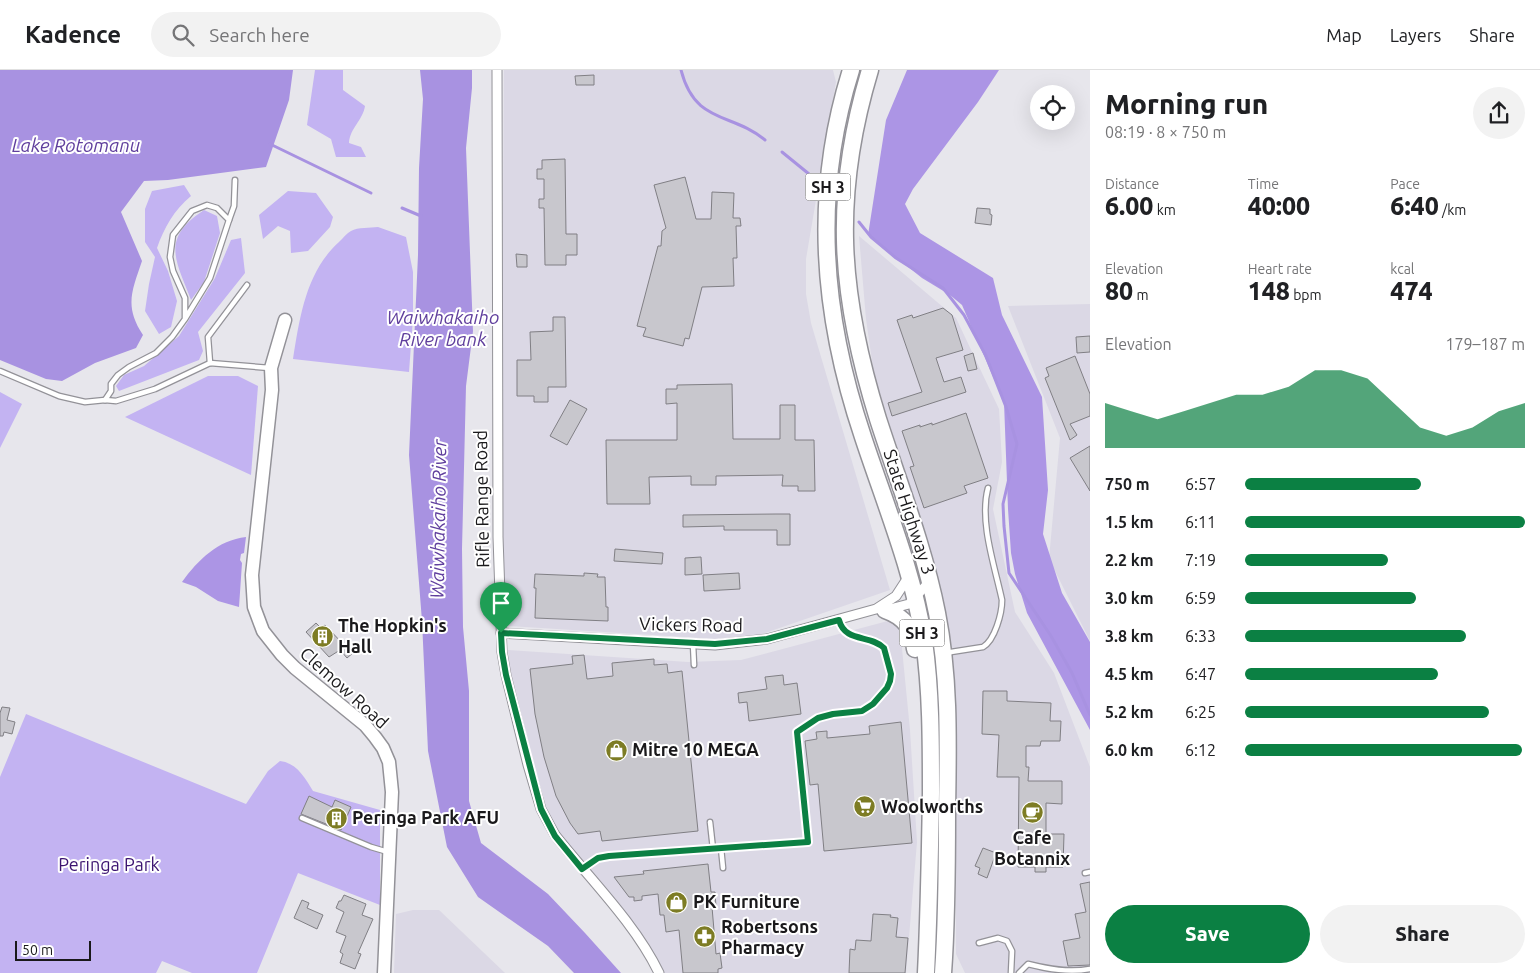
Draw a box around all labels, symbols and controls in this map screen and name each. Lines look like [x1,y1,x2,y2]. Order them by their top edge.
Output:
search box [151,12,501,57]
text: Kadence [25,21,121,48]
icon: search [169,21,197,49]
text: Search here [209,24,310,46]
text: Map [1326,25,1362,45]
text: Layers [1390,25,1441,45]
text: Share [1469,25,1515,45]
map controls [1030,85,1075,130]
button: locate [1030,85,1075,130]
button: share [1473,87,1525,139]
text: Morning run [1105,88,1268,119]
text: 08:19 · 8 × 750 m [1105,123,1226,141]
water label: Lake Rotomanu [12,134,140,156]
road number: SH 3 [806,174,850,200]
text: Distance [1105,176,1159,192]
text: Time [1248,176,1279,192]
text: Pace [1390,176,1420,192]
text: 6.00 [1105,192,1153,220]
text: 40:00 [1248,192,1310,220]
text: 6:40 [1390,192,1439,220]
text: km [1153,202,1176,218]
text: /km [1439,202,1466,218]
text: Elevation [1105,261,1163,277]
text: Heart rate [1248,261,1312,277]
text: kcal [1390,261,1415,277]
text: 80 [1105,277,1133,305]
text: 148 [1248,277,1290,305]
text: 474 [1390,277,1433,305]
text: m [1133,287,1149,303]
text: bpm [1290,287,1322,303]
water label: Waiwhakaiho River bank [387,306,499,350]
text: Elevation [1105,335,1172,353]
text: 179–187 m [1445,335,1525,353]
street label: Rifle Range Road [470,430,492,568]
water label: Waiwhakaiho River [426,439,450,599]
street label: State Highway 3 [880,447,940,577]
text: 750 m [1105,475,1150,493]
text: 6:57 [1185,475,1216,493]
text: 1.5 km [1105,513,1154,531]
text: 6:11 [1185,513,1216,531]
text: 2.2 km [1105,551,1154,569]
text: 7:19 [1185,551,1216,569]
pin [480,582,522,633]
icon: arrive [487,589,515,617]
text: 3.0 km [1105,589,1154,607]
text: 6:59 [1185,589,1216,607]
street label: Vickers Road [639,613,743,635]
place label: The Hopkin's Hall [338,615,447,656]
road number: SH 3 [900,620,944,646]
building icon: The Hopkin's Hall [310,624,334,648]
text: 3.8 km [1105,627,1154,645]
text: 6:33 [1185,627,1216,645]
street label: Clemow Road [297,643,393,732]
text: 4.5 km [1105,665,1154,683]
text: 6:47 [1185,665,1216,683]
text: 5.2 km [1105,703,1154,721]
text: 6:25 [1185,703,1216,721]
shop icon: Mitre 10 MEGA [604,738,628,762]
place label: Mitre 10 MEGA [632,739,759,759]
text: 6.0 km [1105,741,1154,759]
text: 6:12 [1185,741,1216,759]
supermarket icon: Woolworths [853,795,877,819]
place label: Woolworths [881,796,983,816]
cafe icon: Cafe Botannix [1020,801,1044,825]
building icon: Peringa Park AFU [324,806,348,830]
place label: Peringa Park AFU [352,807,499,827]
place label: Cafe Botannix [994,827,1070,868]
park label: Peringa Park [58,854,160,874]
shop icon: PK Furniture [665,890,689,914]
place label: PK Furniture [693,891,800,911]
button: Save [1105,905,1310,963]
button: Share [1320,905,1525,963]
place label: Robertsons Pharmacy [721,916,818,957]
pharmacy icon: Robertsons Pharmacy [693,925,717,949]
scale bar [15,938,91,961]
text: 50 m [22,942,53,958]

